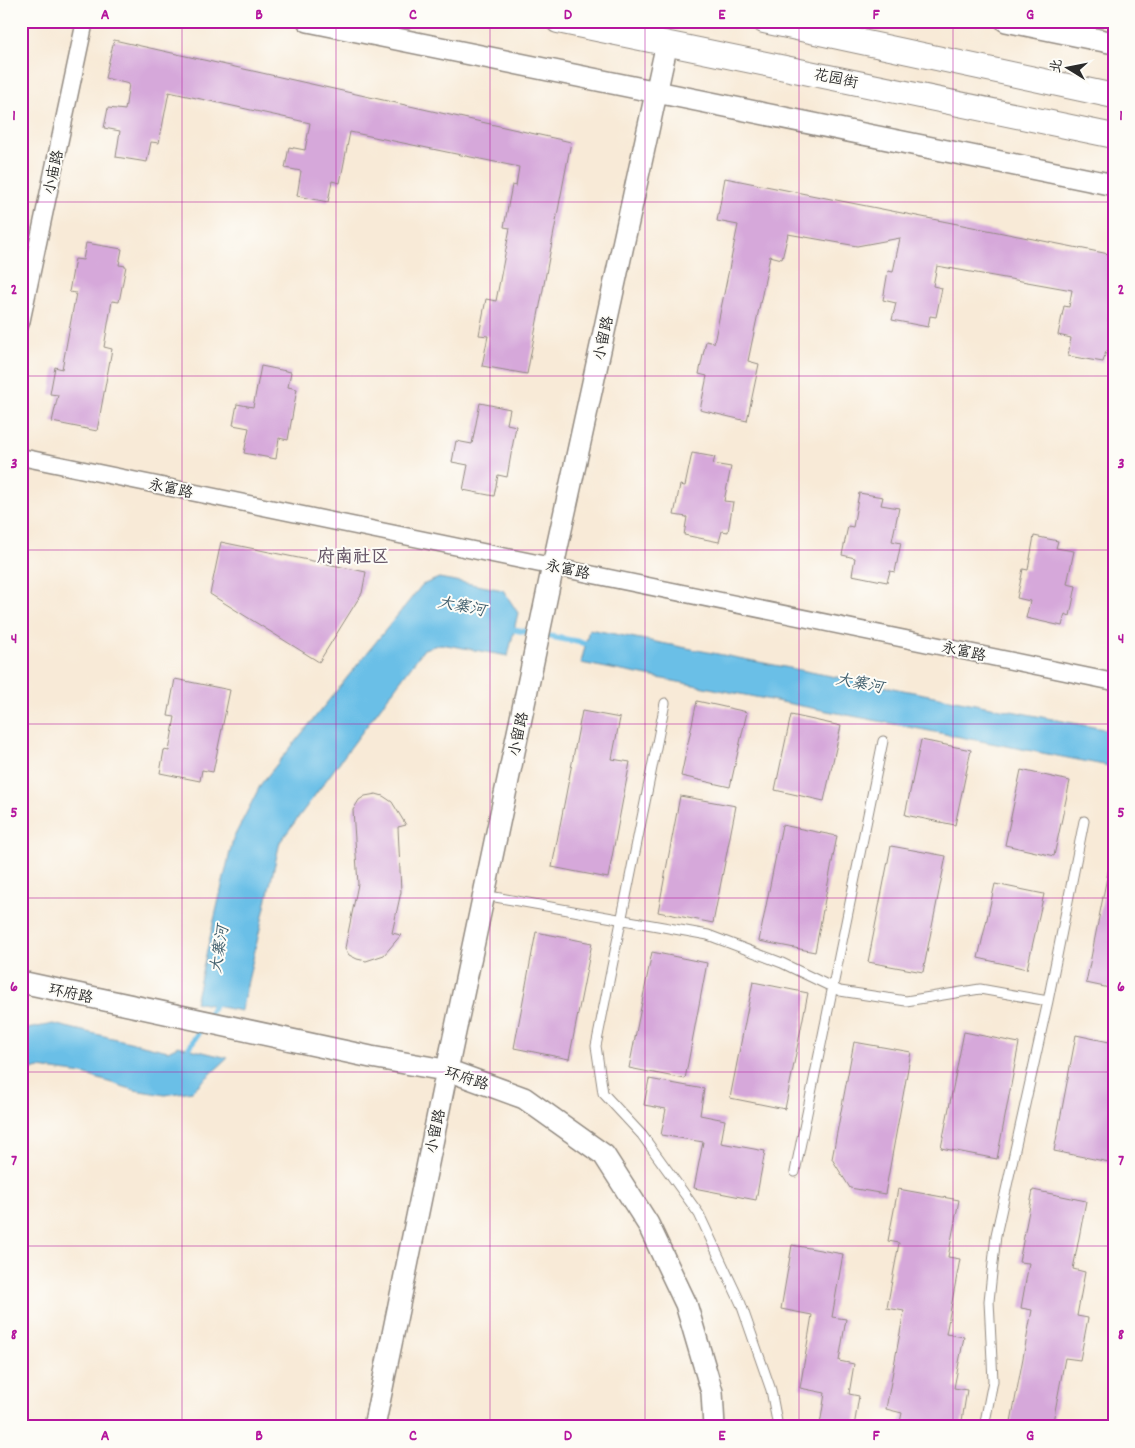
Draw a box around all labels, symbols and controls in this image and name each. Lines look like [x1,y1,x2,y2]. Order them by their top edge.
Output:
text: A [101,4,110,27]
text: B [255,4,263,27]
text: C [409,4,417,27]
text: D [564,4,573,27]
text: E [718,4,726,27]
text: F [872,4,880,27]
text: G [1026,4,1034,27]
north arrow [1042,42,1092,92]
text: 北 [1046,57,1068,75]
street label: 花园街 [811,65,860,95]
text: 1 [12,105,16,128]
text: 1 [1119,105,1123,128]
street label: 小庙路 [40,148,70,197]
text: 2 [11,279,18,302]
text: 2 [1118,279,1125,302]
street label: 小留路 [590,314,620,363]
text: 3 [10,453,18,476]
text: 3 [1117,453,1125,476]
street label: 永富路 [146,475,195,505]
district label: 府南社区 [317,546,389,571]
street label: 永富路 [543,556,592,586]
water label: 大寨河 [436,592,490,624]
text: 4 [11,628,17,651]
text: 4 [1118,628,1124,651]
street label: 永富路 [939,638,988,668]
water label: 大寨河 [834,669,888,701]
street label: 小留路 [505,710,535,759]
text: 5 [10,802,18,825]
text: 5 [1117,802,1125,825]
water label: 大寨河 [205,921,236,975]
text: 6 [10,976,18,999]
text: 6 [1117,976,1125,999]
street label: 环府路 [46,980,95,1010]
street label: 环府路 [442,1062,491,1097]
street label: 小留路 [422,1107,452,1156]
text: 7 [11,1150,17,1173]
text: 7 [1118,1150,1124,1173]
text: 8 [11,1324,18,1347]
text: 8 [1118,1324,1125,1347]
text: A [101,1425,110,1448]
text: B [255,1425,263,1448]
text: C [409,1425,417,1448]
text: D [564,1425,573,1448]
text: E [718,1425,726,1448]
text: F [872,1425,880,1448]
text: G [1026,1425,1034,1448]

